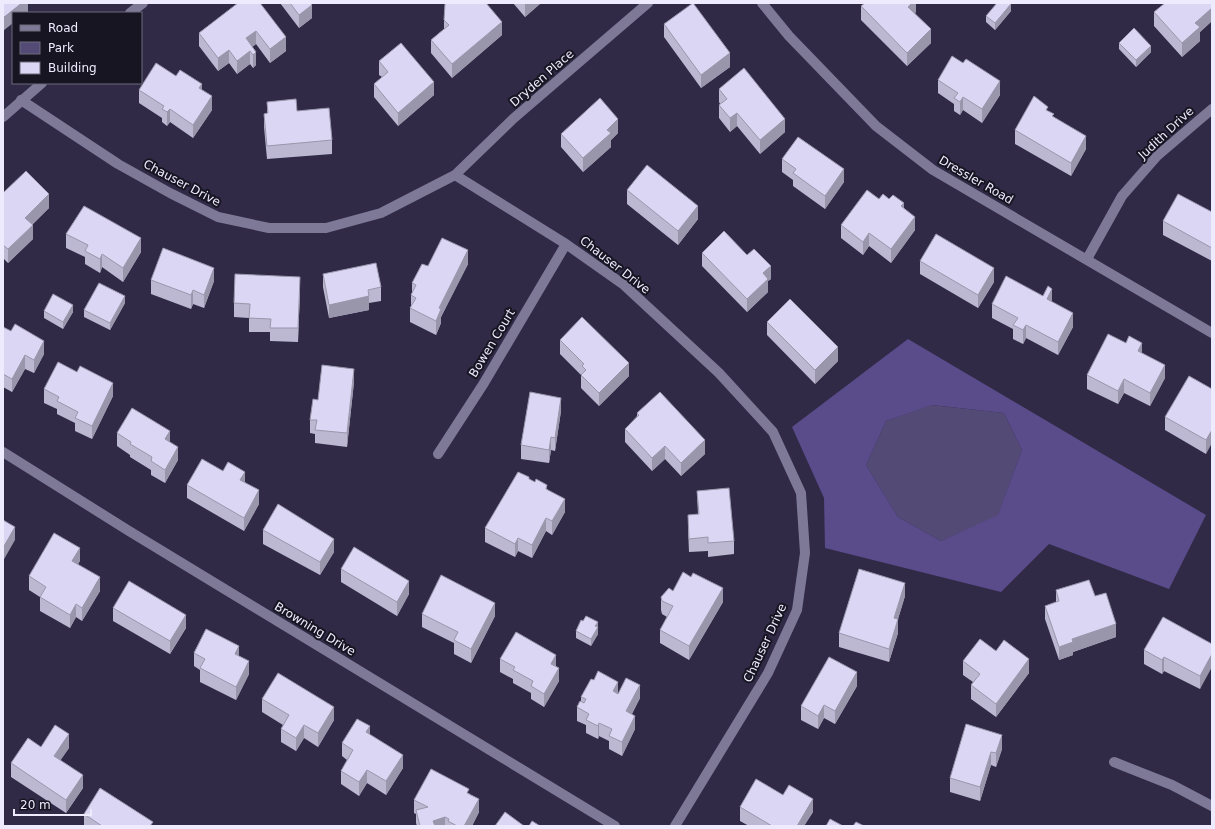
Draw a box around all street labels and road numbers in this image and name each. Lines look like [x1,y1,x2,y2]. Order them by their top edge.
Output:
street label: Dryden Place [507,47,577,109]
street label: Judith Drive [1135,104,1196,163]
street label: Dressler Road [936,153,1016,207]
street label: Chauser Drive [141,157,223,209]
street label: Chauser Drive [577,233,653,297]
street label: Bowen Court [466,306,518,380]
street label: Browning Drive [272,599,358,659]
street label: Chauser Drive [741,601,789,685]

